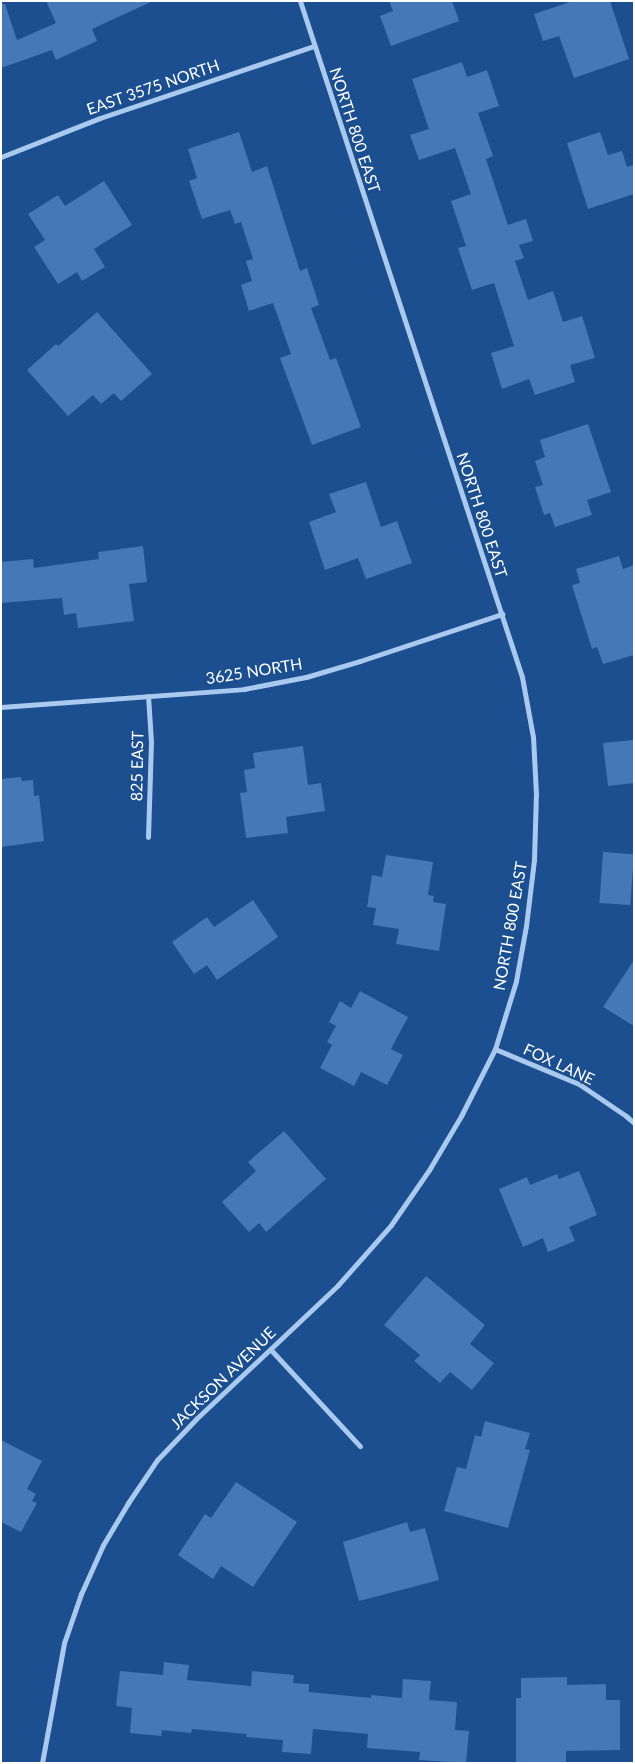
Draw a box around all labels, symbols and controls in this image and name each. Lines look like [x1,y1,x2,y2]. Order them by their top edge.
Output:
street label: EAST 3575 NORTH [84,55,222,119]
street label: NORTH 800 EAST [326,65,384,195]
street label: NORTH 800 EAST [453,450,511,580]
street label: 3625 NORTH [204,654,304,688]
street label: 825 EAST [127,731,147,801]
street label: NORTH 800 EAST [489,860,531,992]
street label: FOX LANE [520,1039,598,1089]
street label: JACKSON AVENUE [166,1323,280,1433]

